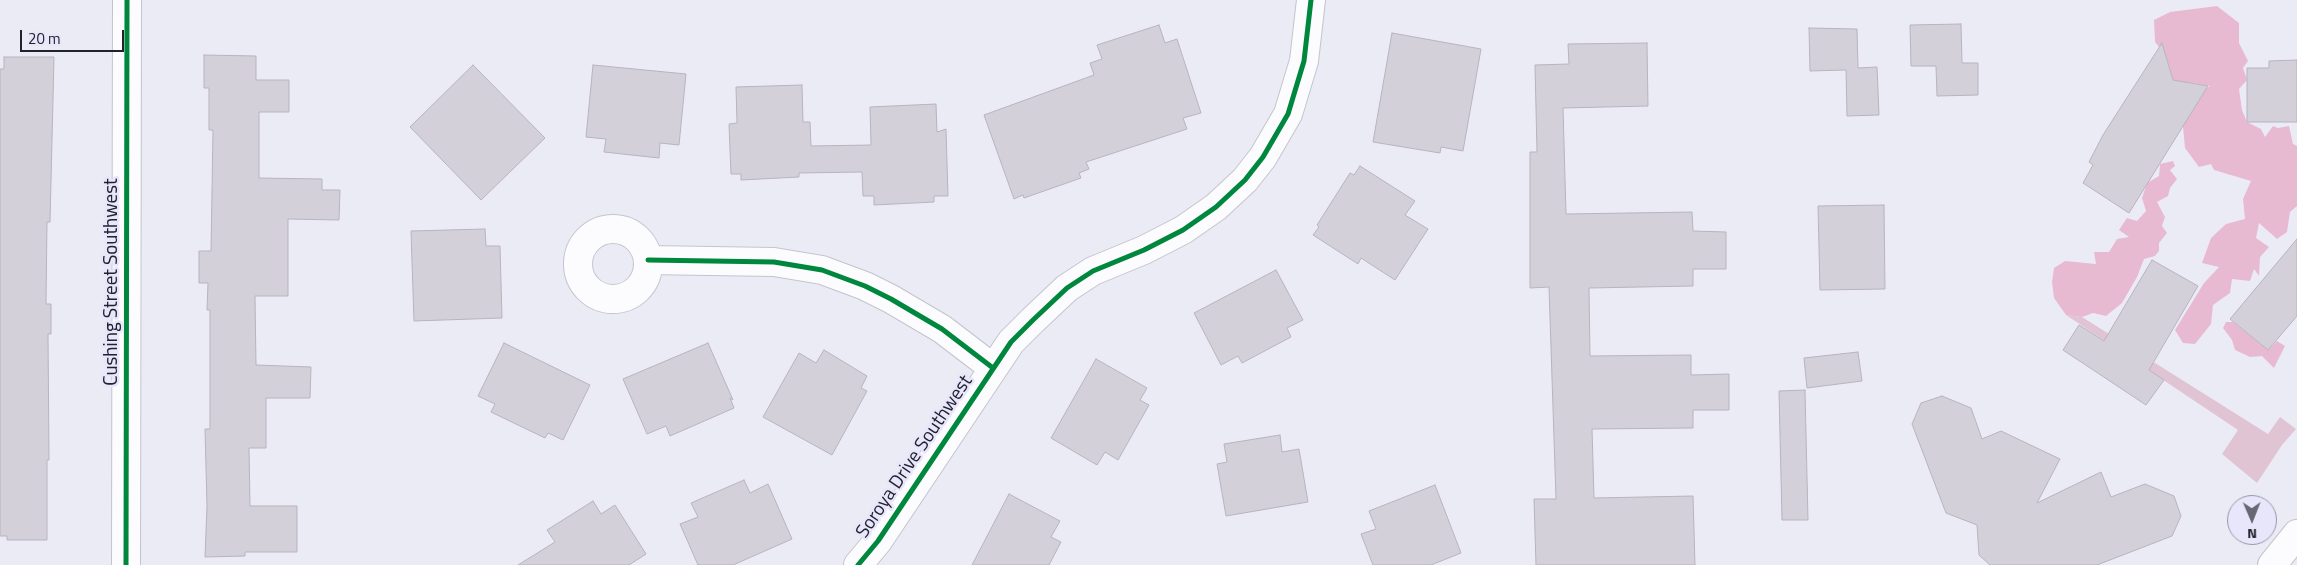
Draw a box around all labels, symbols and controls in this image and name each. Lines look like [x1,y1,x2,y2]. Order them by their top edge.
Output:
scale bar [22,20,126,52]
text: 20 m [28,27,61,50]
street label: Cushing Street Southwest [101,178,123,386]
street label: Soroya Drive Southwest [852,371,978,543]
north arrow [2227,495,2277,545]
text: N [2247,524,2257,545]

